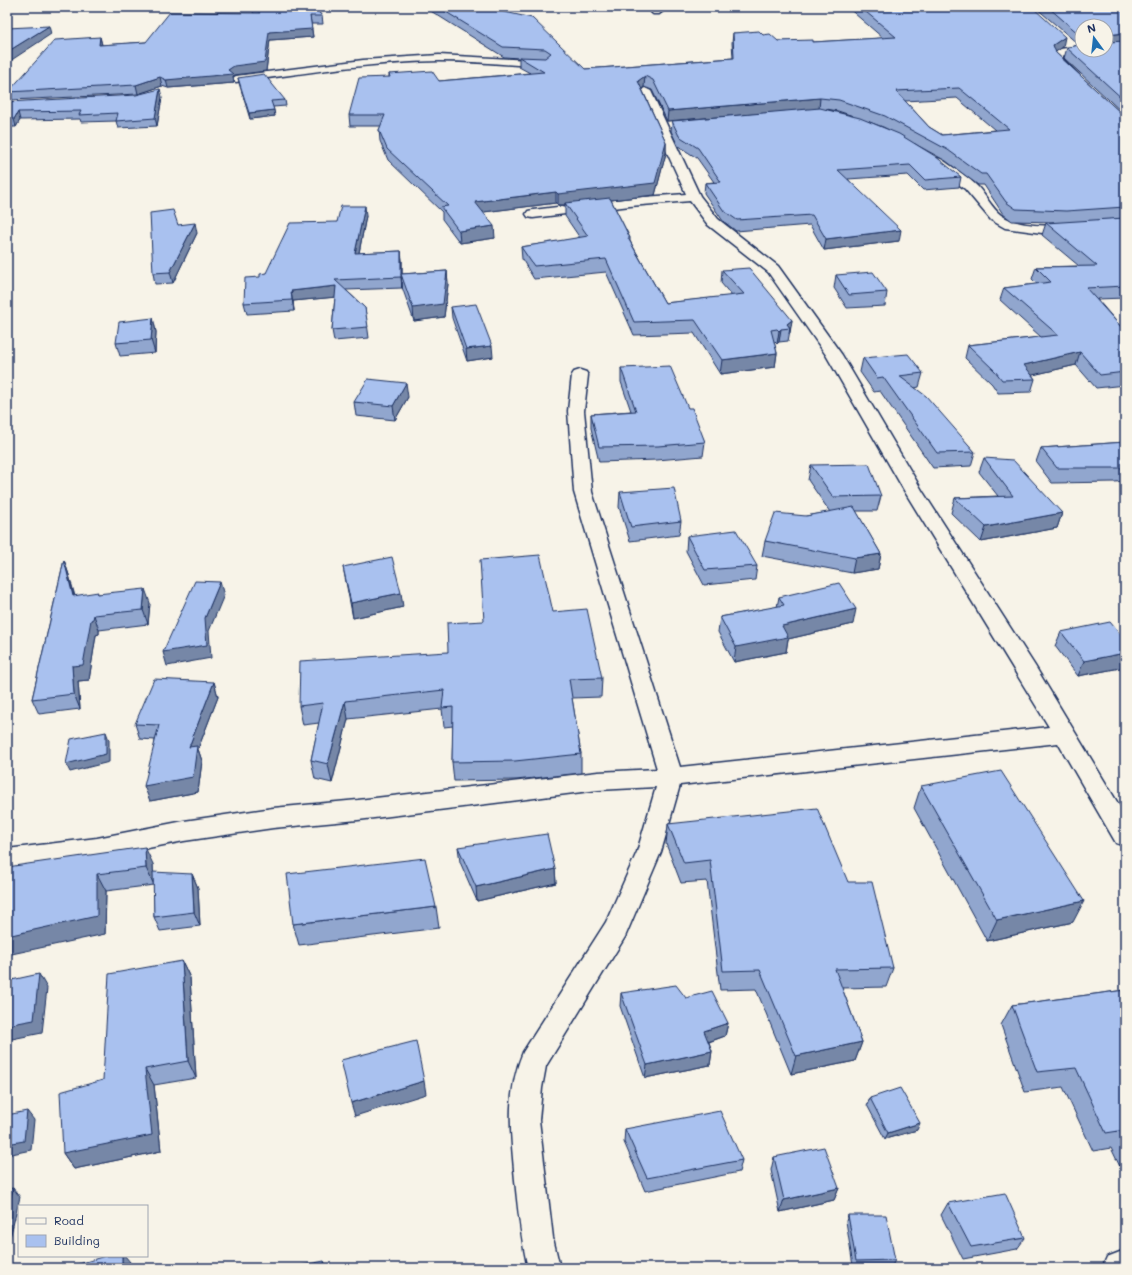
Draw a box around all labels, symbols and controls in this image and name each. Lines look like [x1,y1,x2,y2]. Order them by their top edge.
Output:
north arrow [1074,18,1114,58]
text: N [1085,20,1097,36]
legend [18,1205,148,1257]
text: Road [54,1212,84,1228]
text: Building [54,1232,100,1248]

